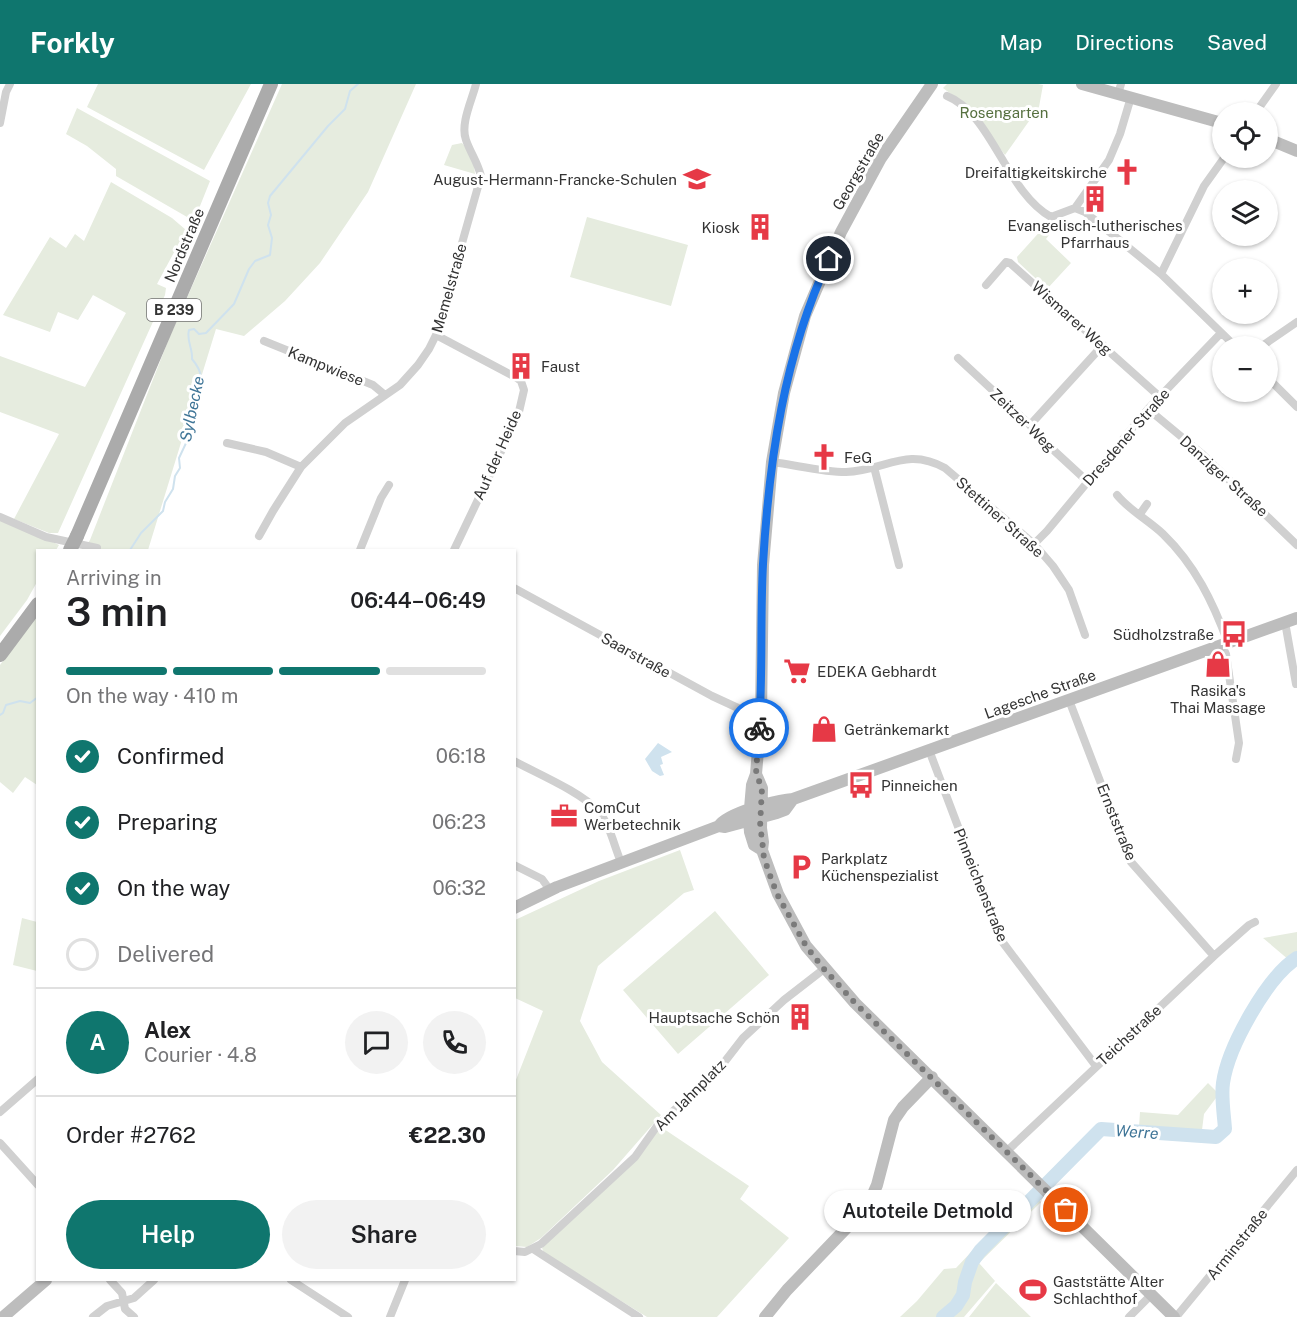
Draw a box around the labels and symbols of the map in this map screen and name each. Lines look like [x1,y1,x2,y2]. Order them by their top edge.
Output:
park label: Rosengarten [960,104,1048,121]
street label: Georgstraße [829,129,887,213]
church icon: Dreifaltigkeitskirche [1112,157,1142,187]
school or university icon: August-Hermann-Francke-Schulen [682,164,712,194]
place label: Dreifaltigkeitskirche [965,164,1107,181]
place label: August-Hermann-Francke-Schulen [433,171,677,188]
building icon: Evangelisch-lutherisches Pfarrhaus [1080,184,1110,214]
street label: Nordstraße [161,205,207,285]
building icon: Kiosk [745,212,775,242]
place label: Evangelisch-lutherisches Pfarrhaus [1007,217,1183,251]
place label: Kiosk [702,219,740,236]
pin [803,233,854,284]
street label: Memelstraße [428,241,470,335]
street label: Wismarer Weg [1029,278,1115,358]
road number: B 239 [147,299,201,321]
street label: Kampwiese [286,343,366,389]
building icon: Faust [506,351,536,381]
place label: Faust [541,358,580,375]
water label: Sylbecke [176,374,208,444]
street label: Zeitzer Weg [987,385,1059,455]
street label: Dresdener Straße [1079,385,1173,489]
street label: Auf der Heide [470,407,524,503]
street label: Danziger Straße [1177,432,1271,520]
church icon: FeG [809,442,839,472]
place label: FeG [844,449,872,466]
street label: Stettiner Straße [953,473,1047,561]
bus stop icon: Südholzstraße [1219,619,1249,649]
place label: Südholzstraße [1113,626,1214,643]
street label: Saarstraße [598,629,674,681]
shop icon: Rasika's Thai Massage [1203,649,1233,679]
supermarket icon: EDEKA Gebhardt [782,656,812,686]
place label: EDEKA Gebhardt [817,663,937,680]
street label: Lagesche Straße [982,666,1098,722]
place label: Rasika's Thai Massage [1170,682,1266,716]
courier [729,698,789,758]
shop icon: Getränkemarkt [809,714,839,744]
place label: Getränkemarkt [844,721,949,738]
bus stop icon: Pinneichen [846,770,876,800]
place label: Pinneichen [881,777,958,794]
street label: Ernststraße [1094,781,1140,863]
place label: ComCut Werbetechnik [584,799,681,833]
office icon: ComCut Werbetechnik [549,801,579,831]
street label: Pinneichenstraße [950,826,1012,944]
place label: Parkplatz Küchenspezialist [821,850,939,884]
parking icon: Parkplatz Küchenspezialist [786,852,816,882]
street label: Teichstraße [1094,1001,1164,1069]
building icon: Hauptsache Schön [785,1002,815,1032]
place label: Hauptsache Schön [649,1009,780,1026]
street label: Am Jahnplatz [651,1056,729,1134]
water label: Werre [1115,1121,1159,1143]
pin [1040,1184,1091,1235]
callout: Autoteile Detmold [823,1189,1030,1231]
street label: Arminstraße [1203,1205,1271,1283]
place label: Gaststätte Alter Schlachthof [1053,1273,1164,1307]
sports icon: Gaststätte Alter Schlachthof [1018,1275,1048,1305]

